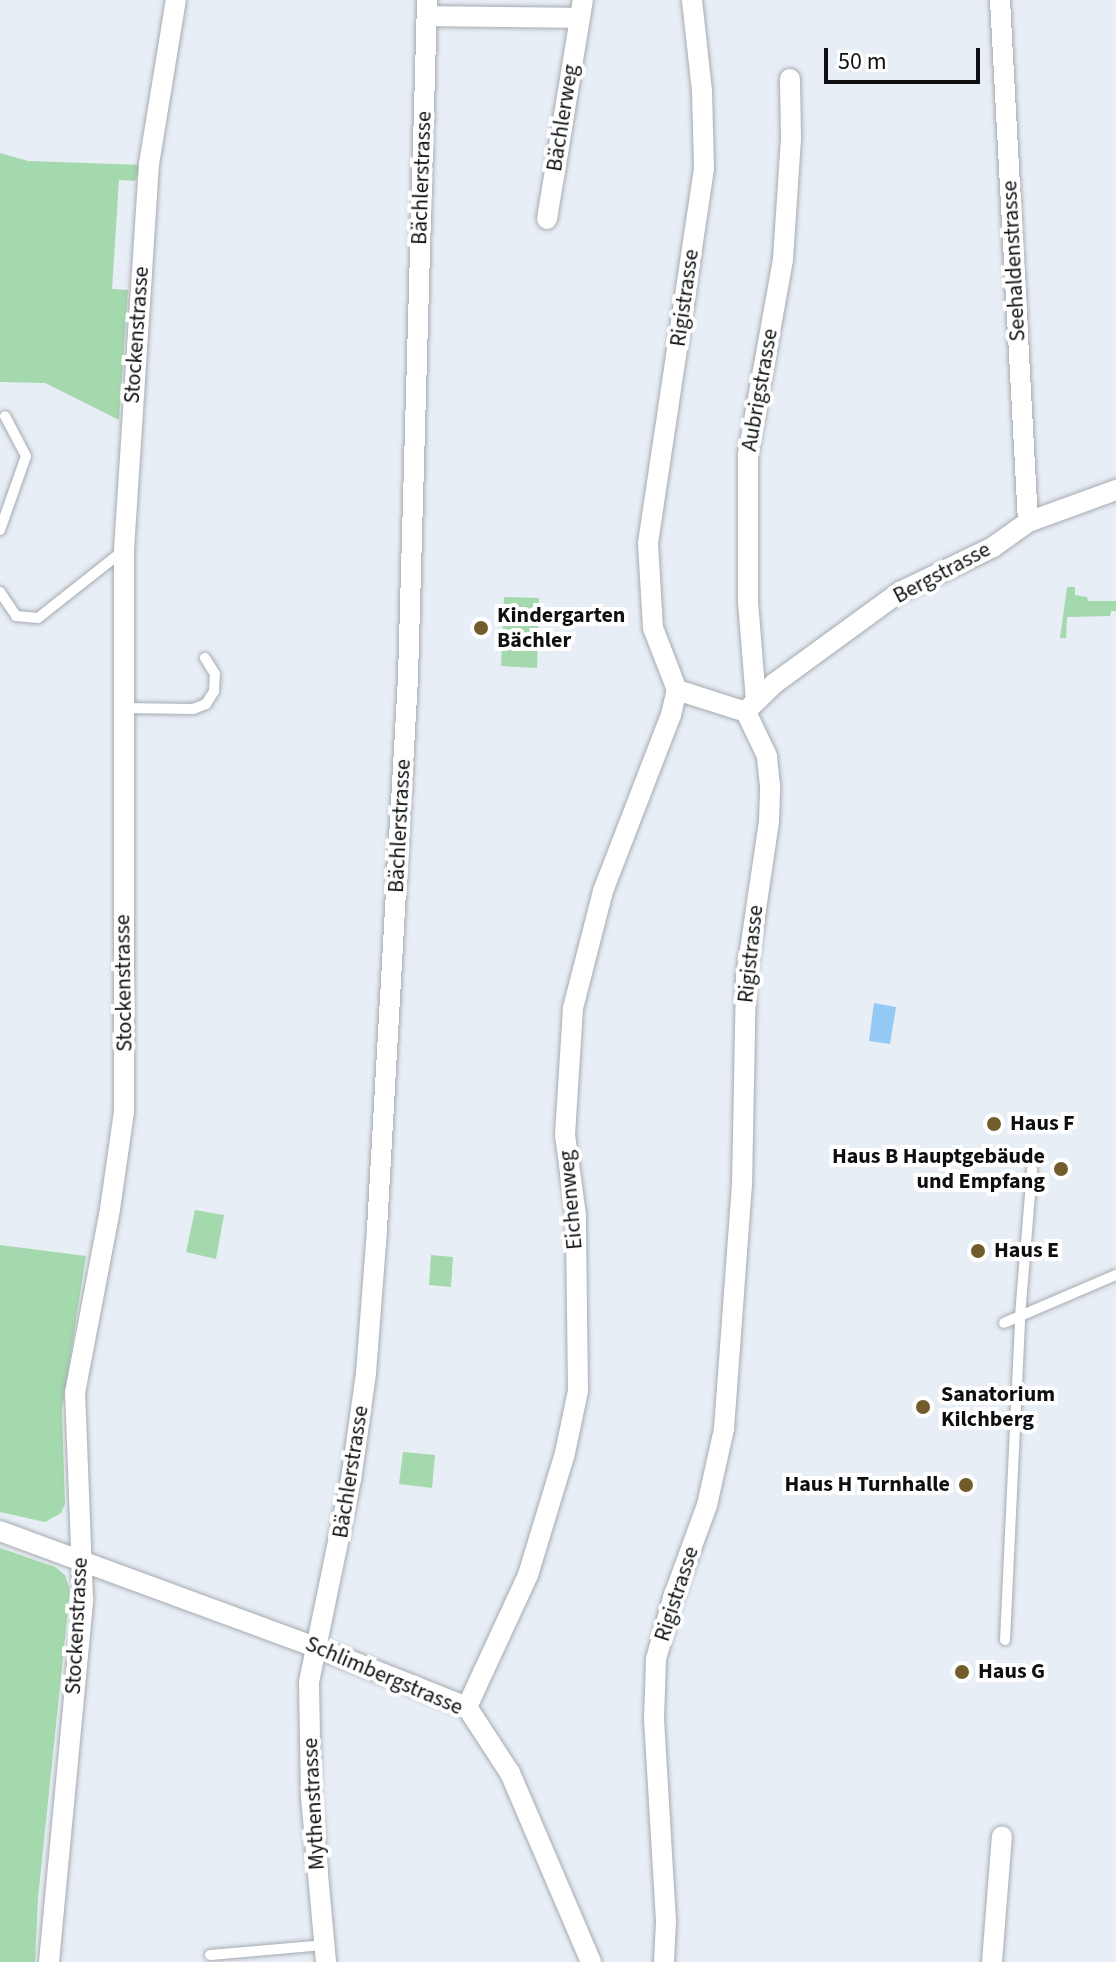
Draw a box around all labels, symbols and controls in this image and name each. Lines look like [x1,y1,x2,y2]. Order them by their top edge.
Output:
scale bar [828,32,984,82]
text: 50 m [838,44,887,79]
street label: Bächlerweg [542,63,584,173]
street label: Bächlerstrasse [406,111,438,245]
street label: Seehaldenstrasse [997,180,1031,342]
street label: Rigistrasse [665,248,705,348]
street label: Stockenstrasse [119,265,155,405]
street label: Aubrigstrasse [736,327,784,453]
street label: Bergstrasse [889,536,995,610]
place label: Kindergarten Bächler [497,602,625,654]
marker: Kindergarten Bächler [472,619,490,637]
street label: Bächlerstrasse [383,758,417,894]
street label: Rigistrasse [733,904,769,1004]
street label: Stockenstrasse [110,914,138,1052]
place label: Haus F [1010,1111,1075,1137]
marker: Haus F [985,1115,1003,1133]
place label: Haus B Hauptgebäude und Empfang [832,1143,1045,1194]
street label: Eichenweg [554,1149,588,1251]
marker: Haus B Hauptgebäude und Empfang [1052,1160,1070,1178]
place label: Haus E [994,1238,1059,1264]
marker: Haus E [969,1242,987,1260]
place label: Sanatorium Kilchberg [941,1381,1055,1432]
marker: Sanatorium Kilchberg [912,1396,934,1418]
street label: Bächlerstrasse [327,1404,375,1540]
place label: Haus H Turnhalle [784,1472,950,1498]
marker: Haus H Turnhalle [957,1476,975,1494]
street label: Rigistrasse [649,1543,705,1645]
street label: Stockenstrasse [60,1557,94,1695]
street label: Schlimbergstrasse [301,1631,467,1721]
place label: Haus G [978,1659,1045,1685]
marker: Haus G [953,1663,971,1681]
street label: Mythenstrasse [297,1737,331,1871]

